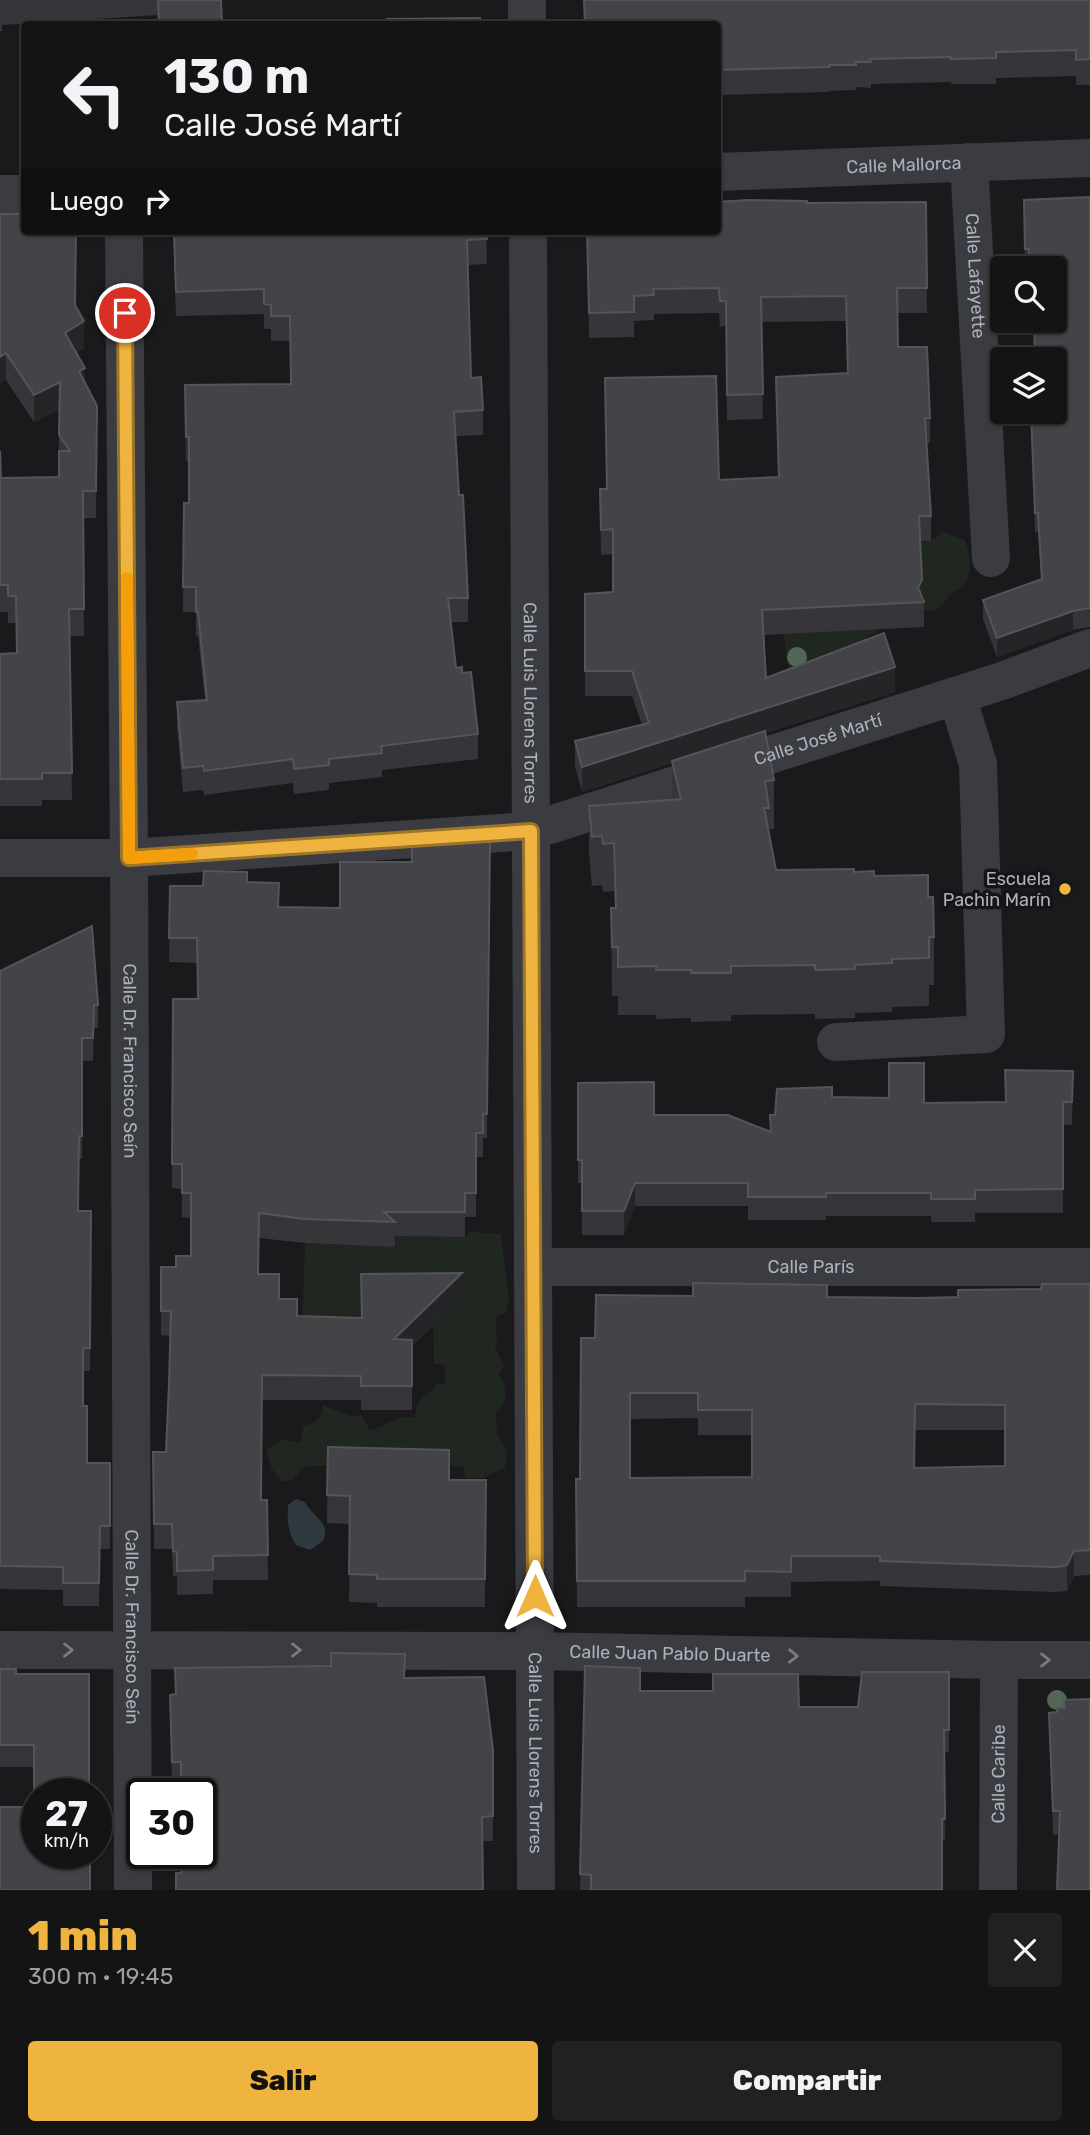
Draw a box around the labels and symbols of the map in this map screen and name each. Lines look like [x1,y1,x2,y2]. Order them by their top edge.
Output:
street label: Calle Mallorca [846,152,962,178]
street label: Calle Lafayette [961,213,990,339]
pin [95,283,155,343]
street label: Calle Luis Llorens Torres [519,602,542,804]
street label: Calle José Martí [751,708,886,770]
place label: Escuela Pachin Marín [943,868,1051,911]
marker: Escuela Pachin Marín [1057,881,1073,897]
street label: Calle Dr. Francisco Seín [118,963,141,1159]
street label: Calle París [768,1256,854,1278]
street label: Calle Dr. Francisco Seín [121,1529,143,1725]
position arrow [498,1559,572,1633]
street label: Calle Juan Pablo Duarte [569,1641,771,1667]
one-way arrow [63,1642,74,1658]
one-way arrow [291,1642,301,1658]
one-way arrow [788,1648,798,1664]
street label: Calle Luis Llorens Torres [524,1652,547,1854]
one-way arrow [1040,1652,1050,1668]
street label: Calle Caribe [987,1724,1010,1824]
speed limit sign: 30 [126,1778,217,1869]

